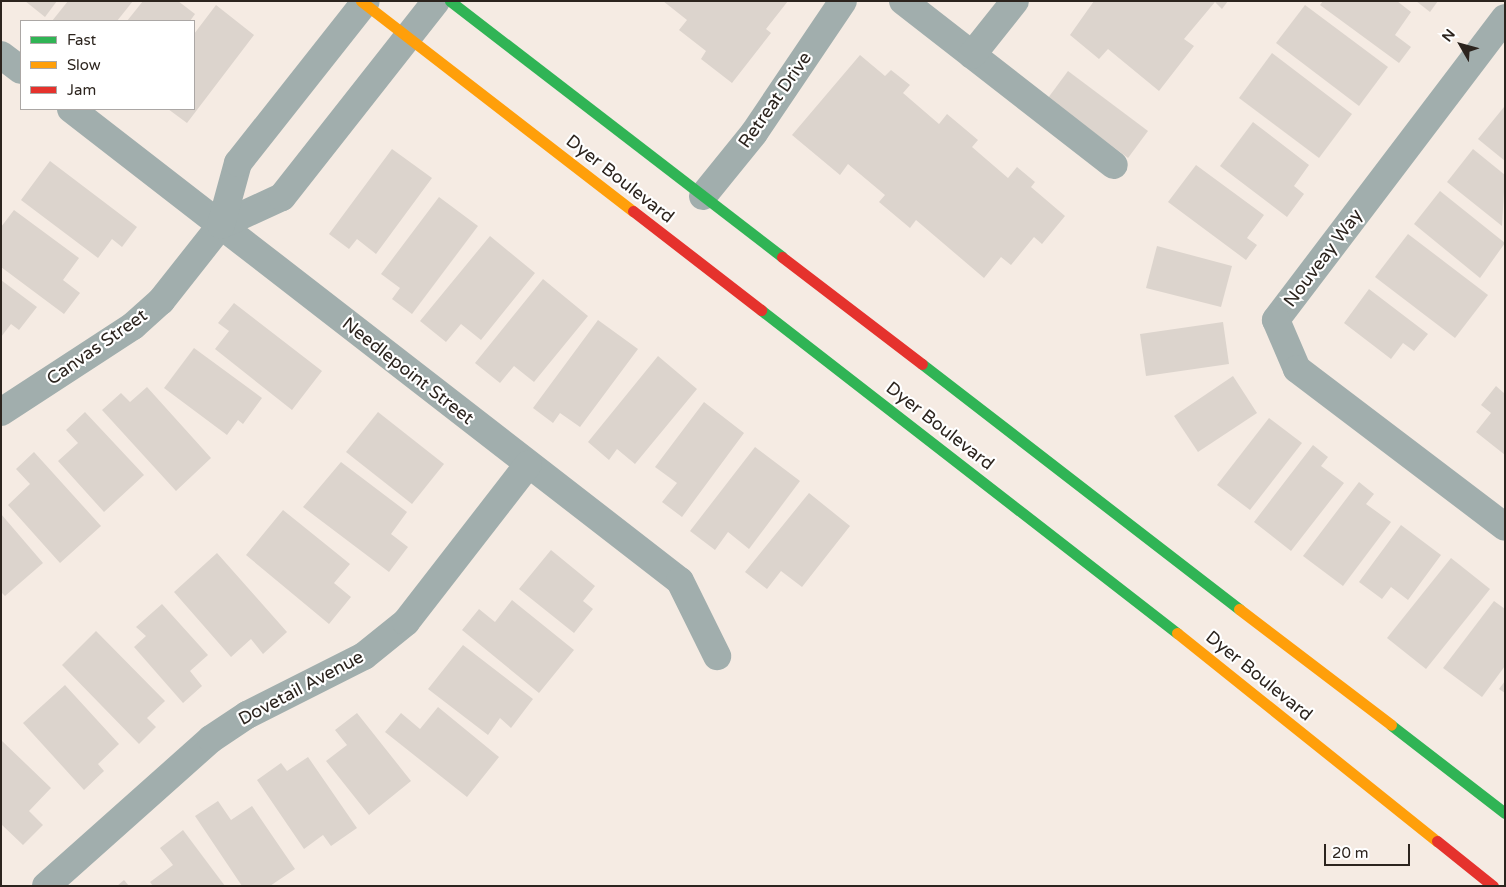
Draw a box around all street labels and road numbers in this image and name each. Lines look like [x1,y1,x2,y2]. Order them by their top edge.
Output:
street label: Retreat Drive [734,48,816,152]
street label: Dyer Boulevard [562,130,678,228]
street label: Nouveay Way [1279,205,1367,311]
street label: Canvas Street [43,304,151,390]
street label: Needlepoint Street [338,313,478,429]
street label: Dyer Boulevard [882,377,998,475]
street label: Dyer Boulevard [1201,626,1317,726]
street label: Dovetail Avenue [235,646,367,730]

